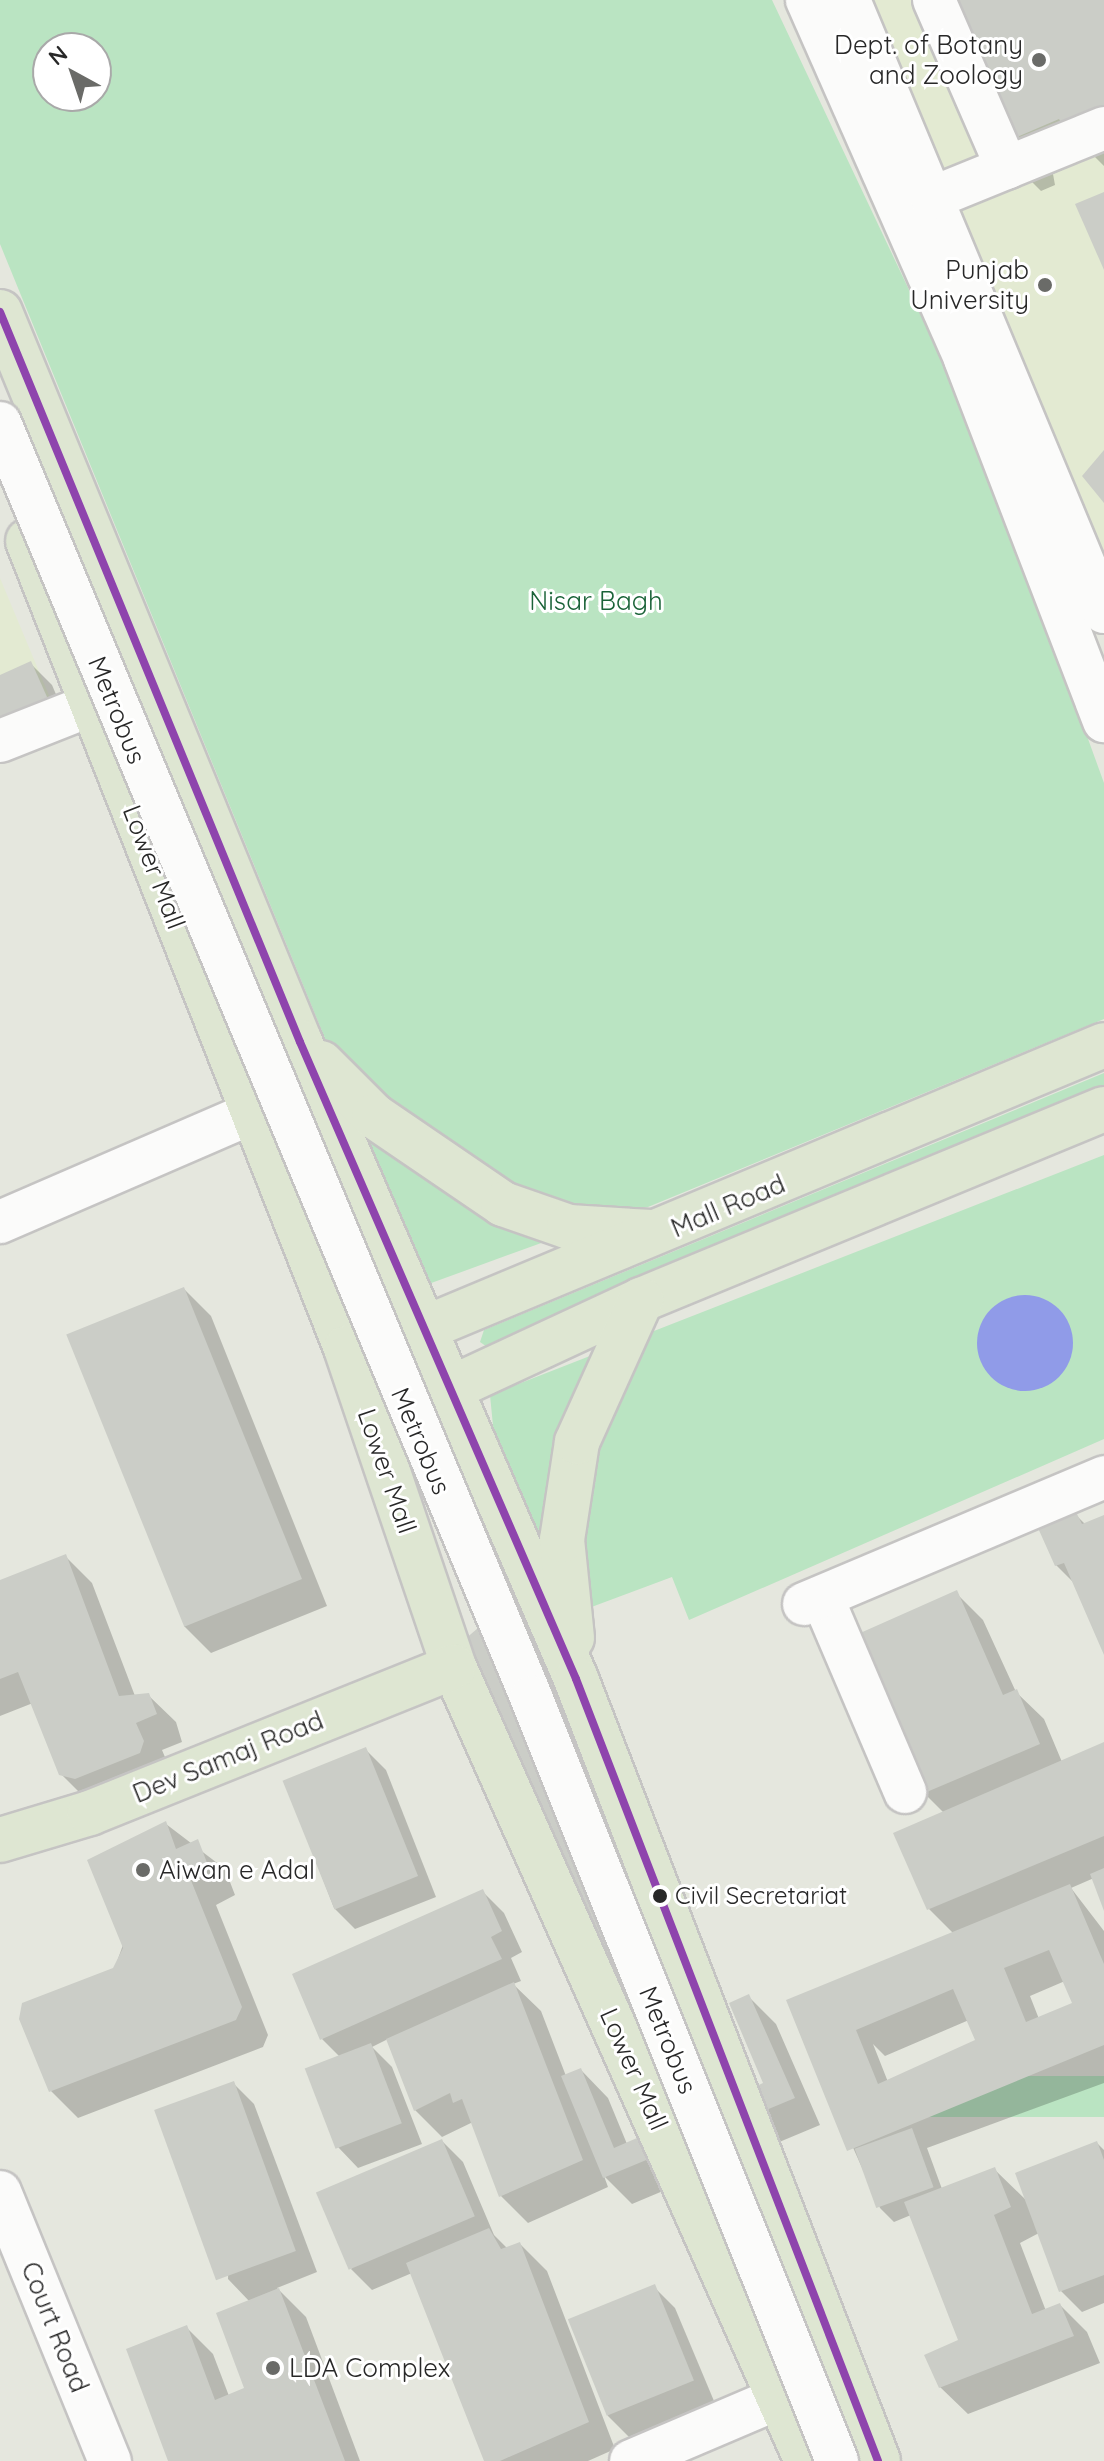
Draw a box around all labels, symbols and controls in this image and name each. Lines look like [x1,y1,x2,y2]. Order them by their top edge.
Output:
place label: Dept. of Botany and Zoology [834,29,1023,90]
north arrow [32,32,112,112]
text: N [43,39,73,71]
marker: Dept. of Botany and Zoology [1030,51,1048,69]
place label: Punjab University [910,254,1029,316]
marker: Punjab University [1036,276,1054,294]
park label: Nisar Bagh [529,585,663,617]
street label: Metrobus [81,652,153,768]
street label: Lower Mall [116,801,192,933]
street label: Mall Road [666,1168,790,1244]
street label: Metrobus [385,1383,457,1499]
street label: Lower Mall [351,1404,423,1538]
street label: Dev Samaj Road [128,1705,328,1809]
place label: Aiwan e Adal [159,1854,315,1886]
marker: Aiwan e Adal [134,1861,152,1879]
place label: Civil Secretariat [675,1882,847,1910]
marker: Civil Secretariat [652,1888,668,1904]
street label: Metrobus [632,1982,704,2098]
street label: Lower Mall [593,2003,675,2135]
street label: Court Road [15,2257,95,2397]
place label: LDA Complex [289,2352,450,2384]
marker: LDA Complex [264,2359,282,2377]

